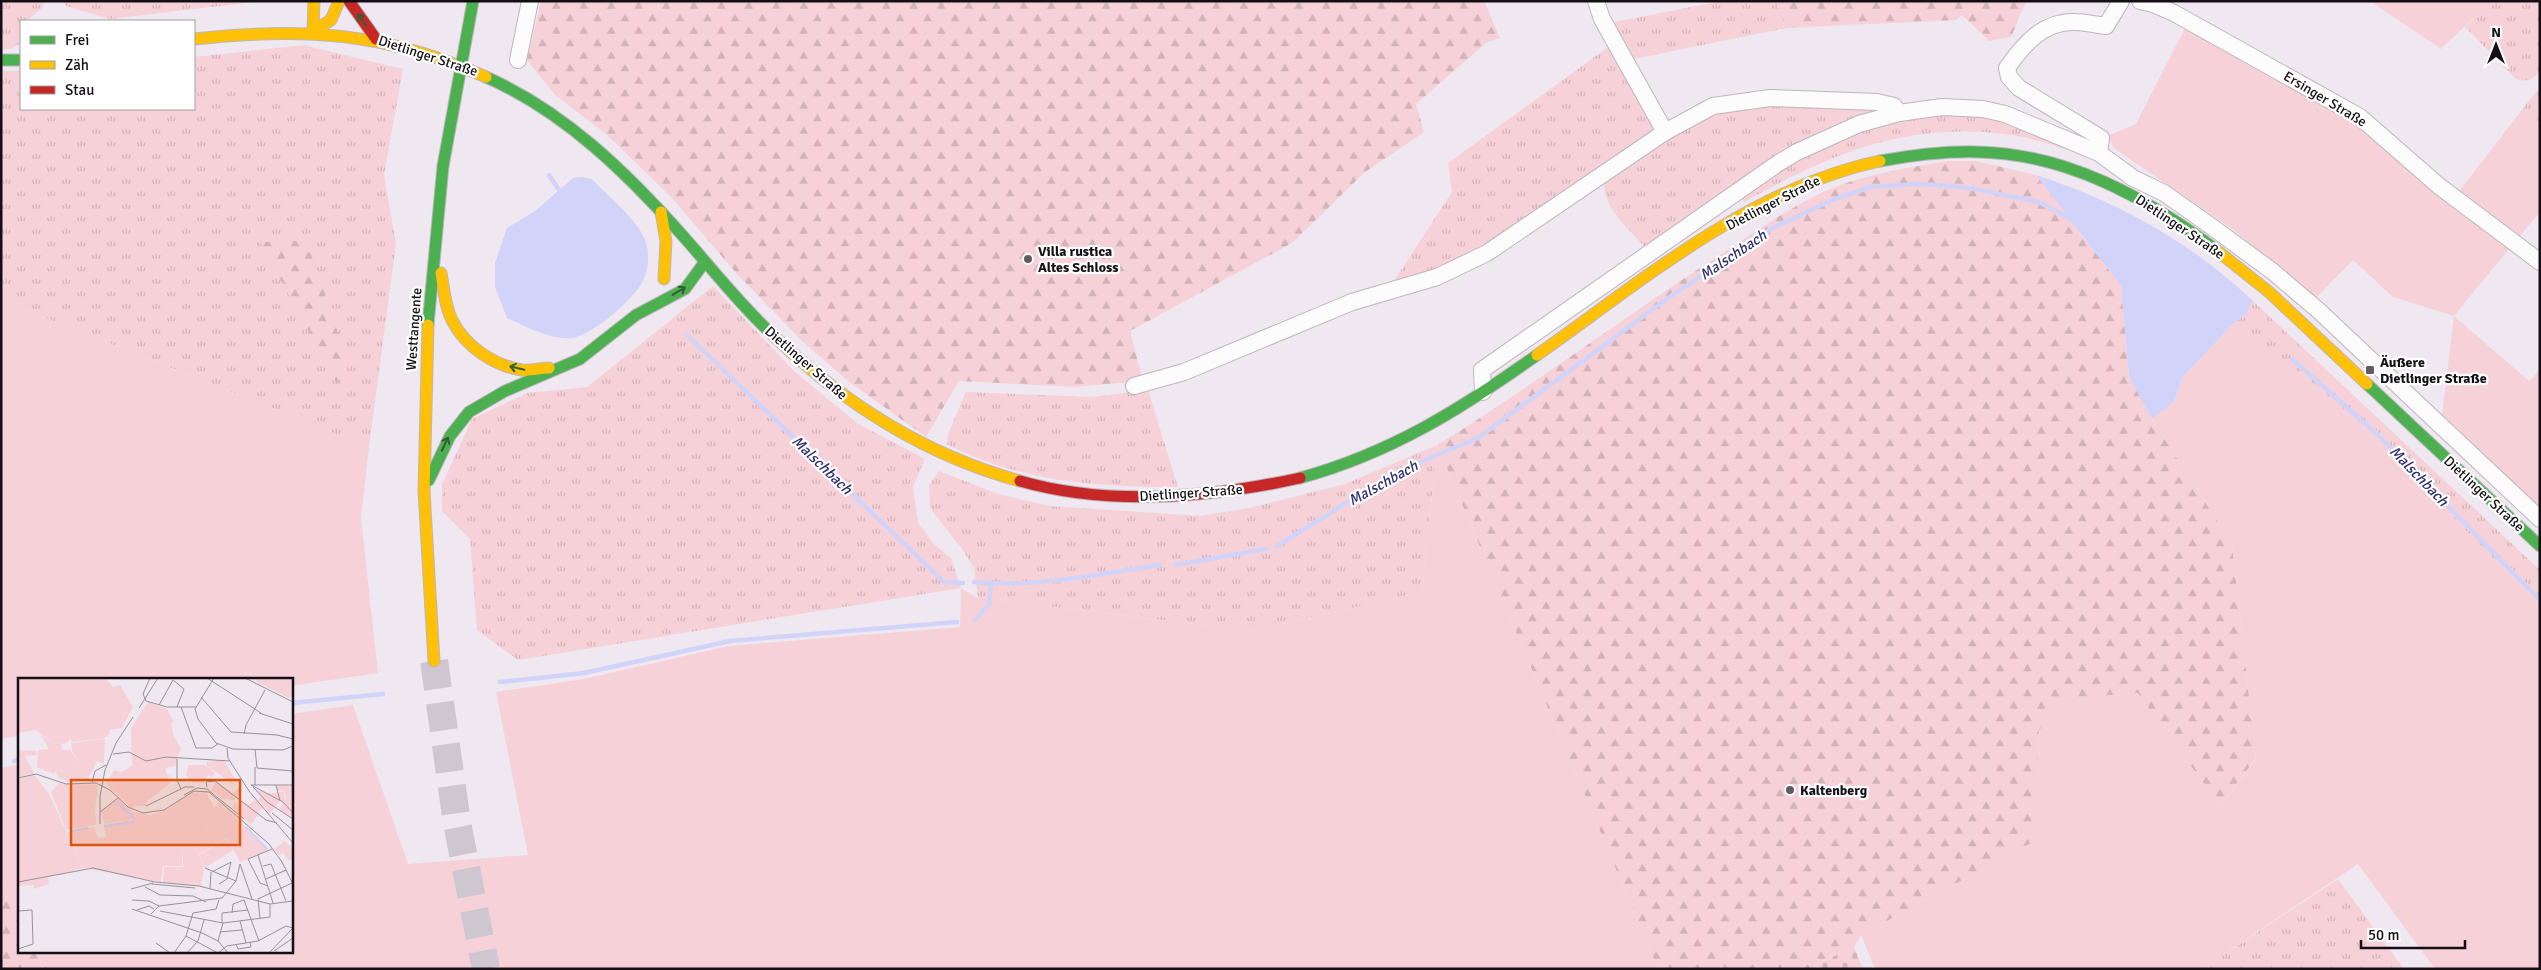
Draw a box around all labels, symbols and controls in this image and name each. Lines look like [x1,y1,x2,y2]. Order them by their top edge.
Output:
one-way arrow [357,14,368,27]
legend [20,20,195,110]
north arrow [2471,20,2521,70]
text: N [2491,24,2501,41]
text: Frei [65,31,89,49]
street label: Dietlinger Straße [376,32,480,80]
text: Zäh [65,56,89,74]
street label: Ersinger Straße [2280,68,2370,130]
text: Stau [65,81,94,99]
street label: Dietlinger Straße [1723,172,1823,234]
street label: Dietlinger Straße [2132,191,2228,263]
water label: Malschbach [1696,226,1770,284]
place label: Villa rustica Altes Schloss [1038,243,1118,276]
marker: Villa rustica Altes Schloss [1022,253,1034,265]
one-way arrow [672,286,686,296]
street label: Westtangente [403,287,425,371]
street label: Dietlinger Straße [761,323,851,403]
place label: Äußere Dietlinger Straße [2380,354,2487,387]
one-way arrow [510,363,526,372]
marker: Äußere Dietlinger Straße [2364,364,2376,376]
water label: Malschbach [788,432,856,499]
one-way arrow [441,437,451,452]
water label: Malschbach [2386,442,2453,510]
street label: Dietlinger Straße [2440,452,2528,536]
water label: Malschbach [1345,456,1422,509]
street label: Dietlinger Straße [1139,481,1243,505]
inset map [18,678,292,952]
place label: Kaltenberg [1800,782,1868,799]
marker: Kaltenberg [1784,784,1796,796]
scale bar [2361,918,2465,950]
text: 50 m [2368,926,2399,944]

